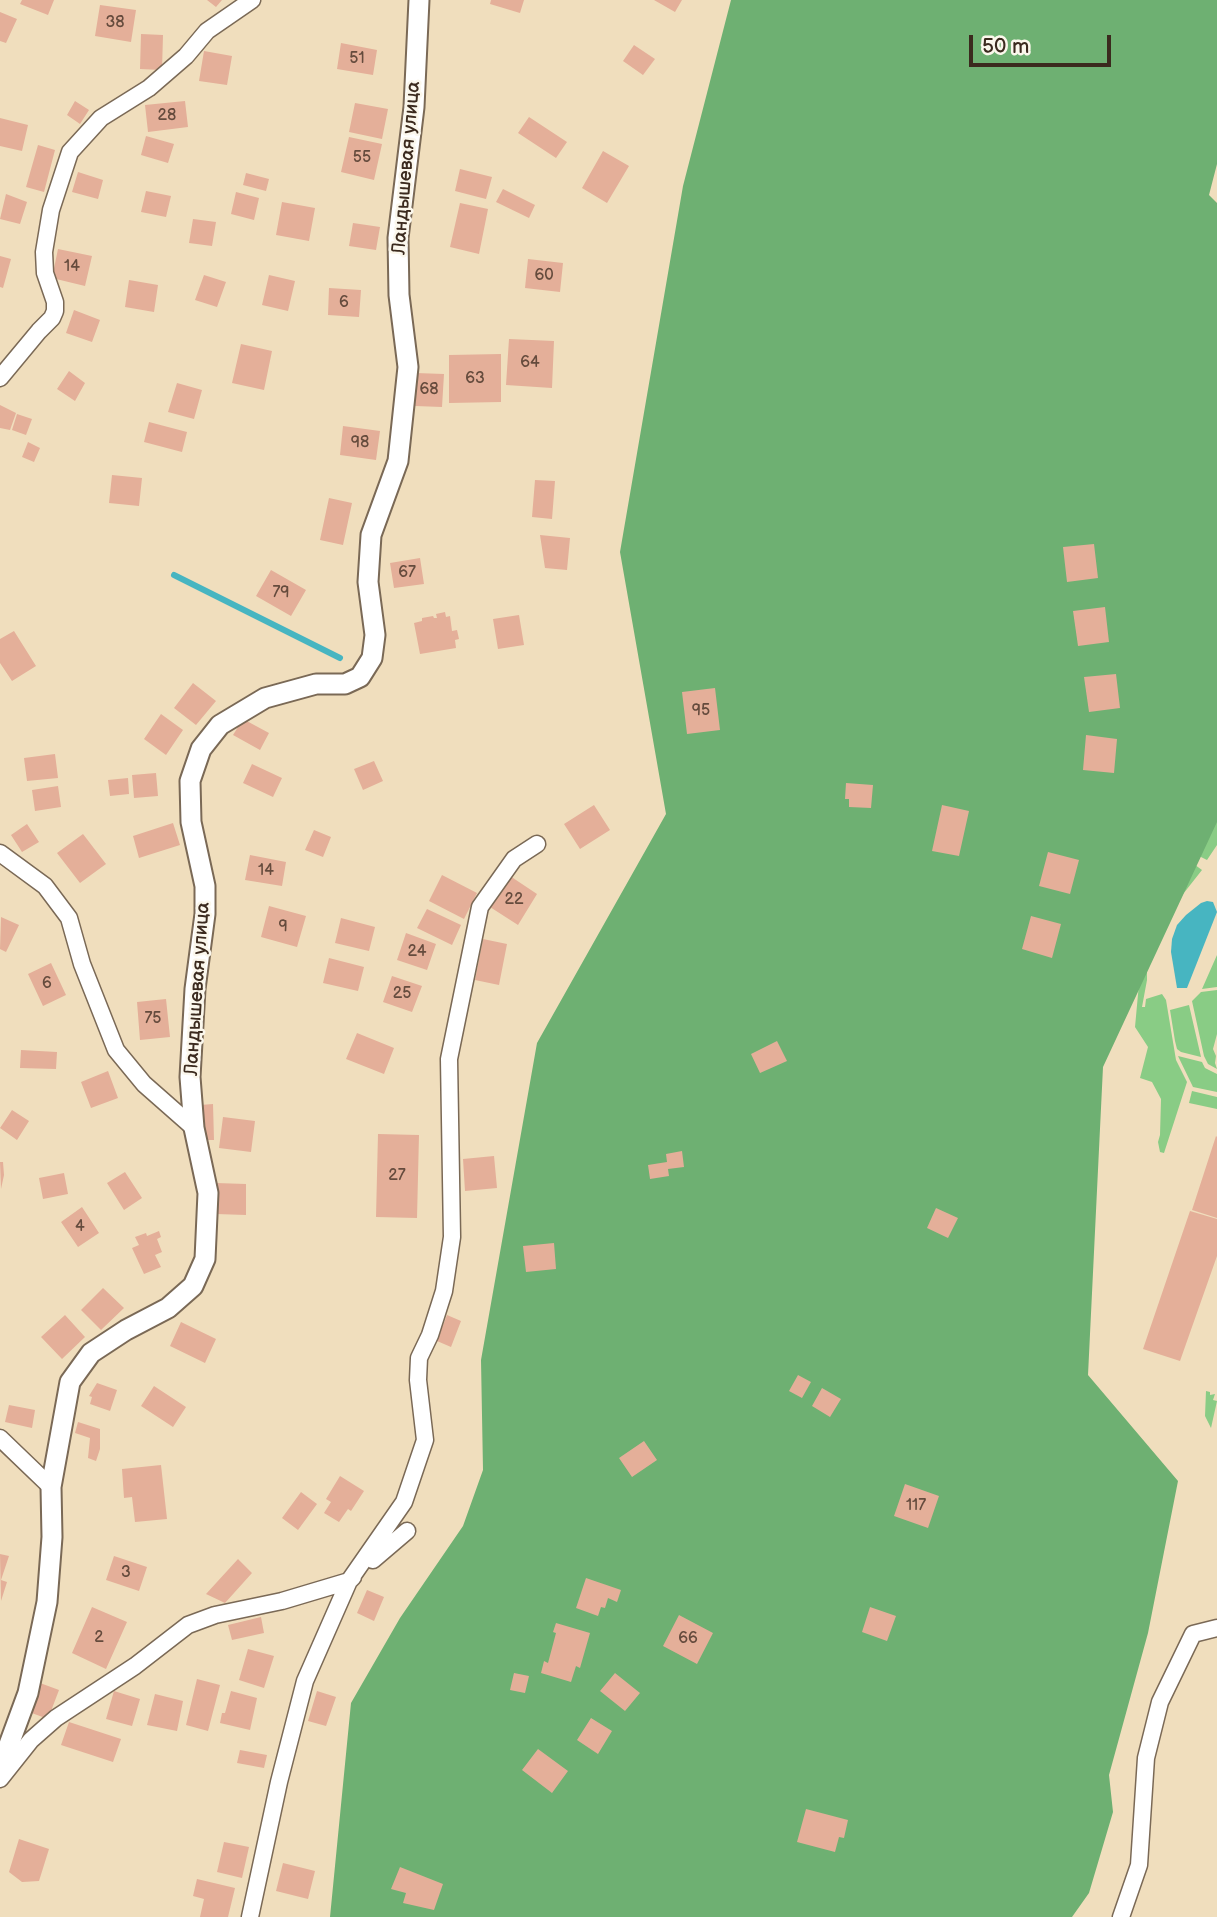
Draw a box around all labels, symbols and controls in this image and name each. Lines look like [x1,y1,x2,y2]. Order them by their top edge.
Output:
house number: 38 [105,13,125,33]
scale bar [972,21,1114,65]
text: 50 m [982,34,1029,59]
house number: 51 [349,49,365,69]
street label: Ландышевая улица [388,80,426,256]
house number: 28 [158,106,176,126]
house number: 55 [353,148,371,168]
house number: 14 [64,257,80,277]
house number: 60 [534,266,554,286]
house number: 6 [339,293,349,313]
house number: 64 [520,353,540,373]
house number: 63 [465,369,485,389]
house number: 68 [419,380,439,400]
house number: 98 [351,433,369,453]
house number: 67 [398,563,416,583]
house number: 79 [272,583,290,603]
house number: 95 [692,701,710,721]
house number: 14 [258,861,274,881]
house number: 22 [505,890,523,910]
street label: Ландышевая улица [181,901,215,1077]
house number: 9 [278,917,288,937]
house number: 24 [408,942,426,962]
house number: 6 [42,974,52,994]
house number: 25 [393,984,411,1004]
house number: 75 [144,1009,162,1029]
house number: 27 [388,1166,406,1186]
house number: 4 [75,1217,85,1237]
house number: 117 [906,1496,926,1516]
house number: 3 [121,1563,131,1583]
house number: 2 [94,1628,104,1648]
house number: 66 [678,1629,698,1649]

